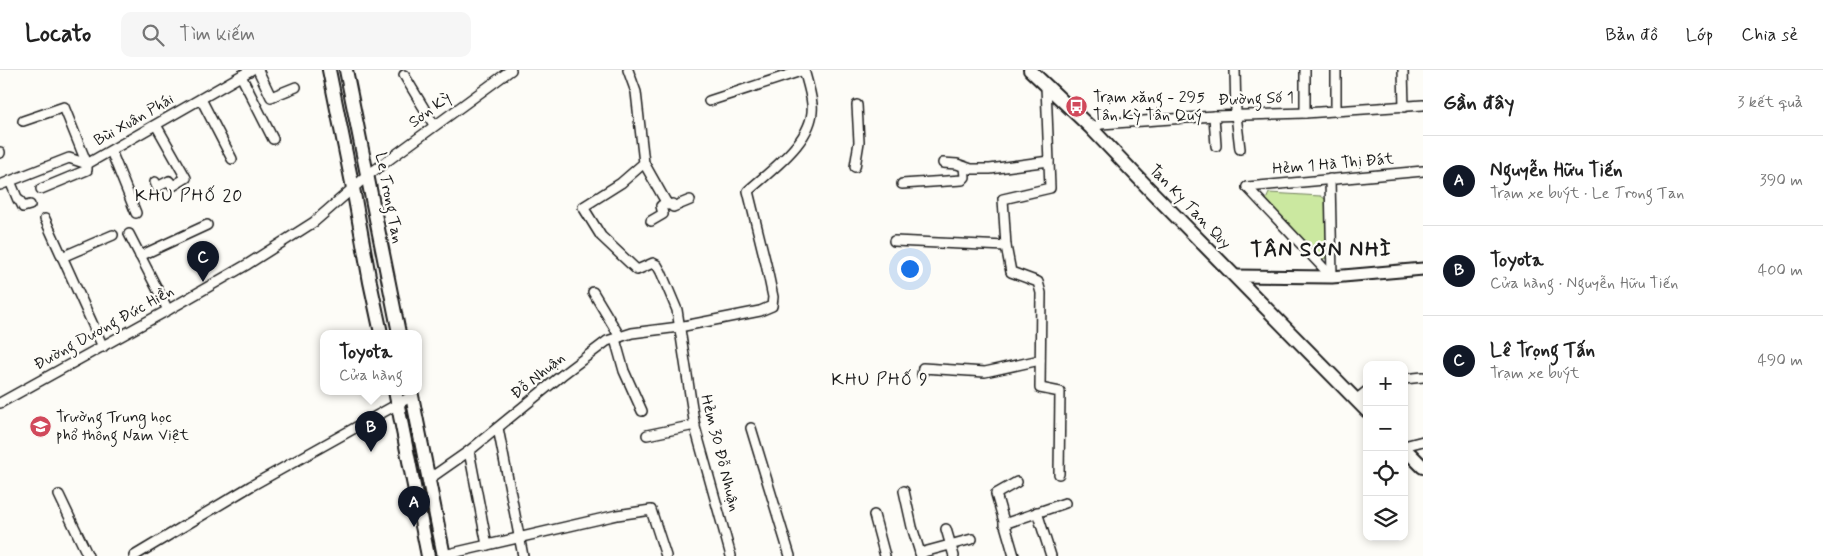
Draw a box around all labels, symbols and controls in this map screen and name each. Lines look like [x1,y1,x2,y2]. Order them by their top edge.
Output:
search box [121,12,471,57]
text: Locato [25,19,91,50]
icon: search [139,21,167,49]
text: Tìm kiếm [179,22,255,47]
text: Bản đồ [1605,23,1658,47]
text: Lớp [1686,23,1713,47]
text: Chia sẻ [1741,23,1798,47]
street label: Sơn Kỳ [404,87,456,133]
place label: Trạm xăng - 295 Tân Kỳ Tân Quý [1093,87,1205,126]
street label: Đường Số 1 [1218,87,1294,112]
street label: Bùi Xuân Phái [90,89,178,151]
text: Gần đây [1443,89,1514,117]
text: 3 kết quả [1737,92,1803,113]
bus stop icon: Trạm xăng - 295 Tân Kỳ Tân Quý [1065,94,1089,118]
street label: Hẻm 1 Hà Thị Đát [1271,148,1395,180]
street label: Le Trong Tan [369,151,408,246]
text: Nguyễn Hữu Tiến [1490,158,1623,183]
street label: Tan Ky Tan Quy [1144,160,1236,254]
text: A [1454,170,1464,191]
text: 390 m [1760,170,1803,191]
text: Trạm xe buýt · Le Trong Tan [1490,183,1684,204]
district label: KHU PHỐ 20 [135,184,243,208]
district label: TÂN SƠN NHÌ [1250,236,1392,264]
pin: C [187,241,219,282]
text: Toyota [1490,248,1543,273]
your location [897,256,923,282]
text: B [1454,260,1464,281]
text: 400 m [1758,260,1803,281]
text: Cửa hàng · Nguyễn Hữu Tiến [1490,273,1678,294]
street label: Đường Dương Đức Hiền [30,281,178,376]
popup [320,330,422,395]
text: Lê Trọng Tấn [1490,338,1595,363]
text: Toyota [339,340,392,365]
street label: Đỗ Nhuận [507,348,569,404]
text: C [1453,350,1465,371]
text: 490 m [1757,350,1803,371]
map controls [1363,361,1408,541]
button: + [1363,361,1408,406]
text: Trạm xe buýt [1490,363,1579,384]
text: Cửa hàng [339,365,403,386]
district label: KHU PHỐ 9 [831,368,929,392]
street label: Hẻm 30 Đỗ Nhuận [695,392,745,514]
button: − [1363,406,1408,451]
place label: Trường Trung học phổ thông Nam Việt [56,407,190,447]
pin: B [355,411,387,452]
school or university icon: Trường Trung học phổ thông Nam Việt [28,414,52,438]
button: locate [1363,451,1408,496]
pin: A [398,486,430,527]
button: layers [1363,496,1408,541]

